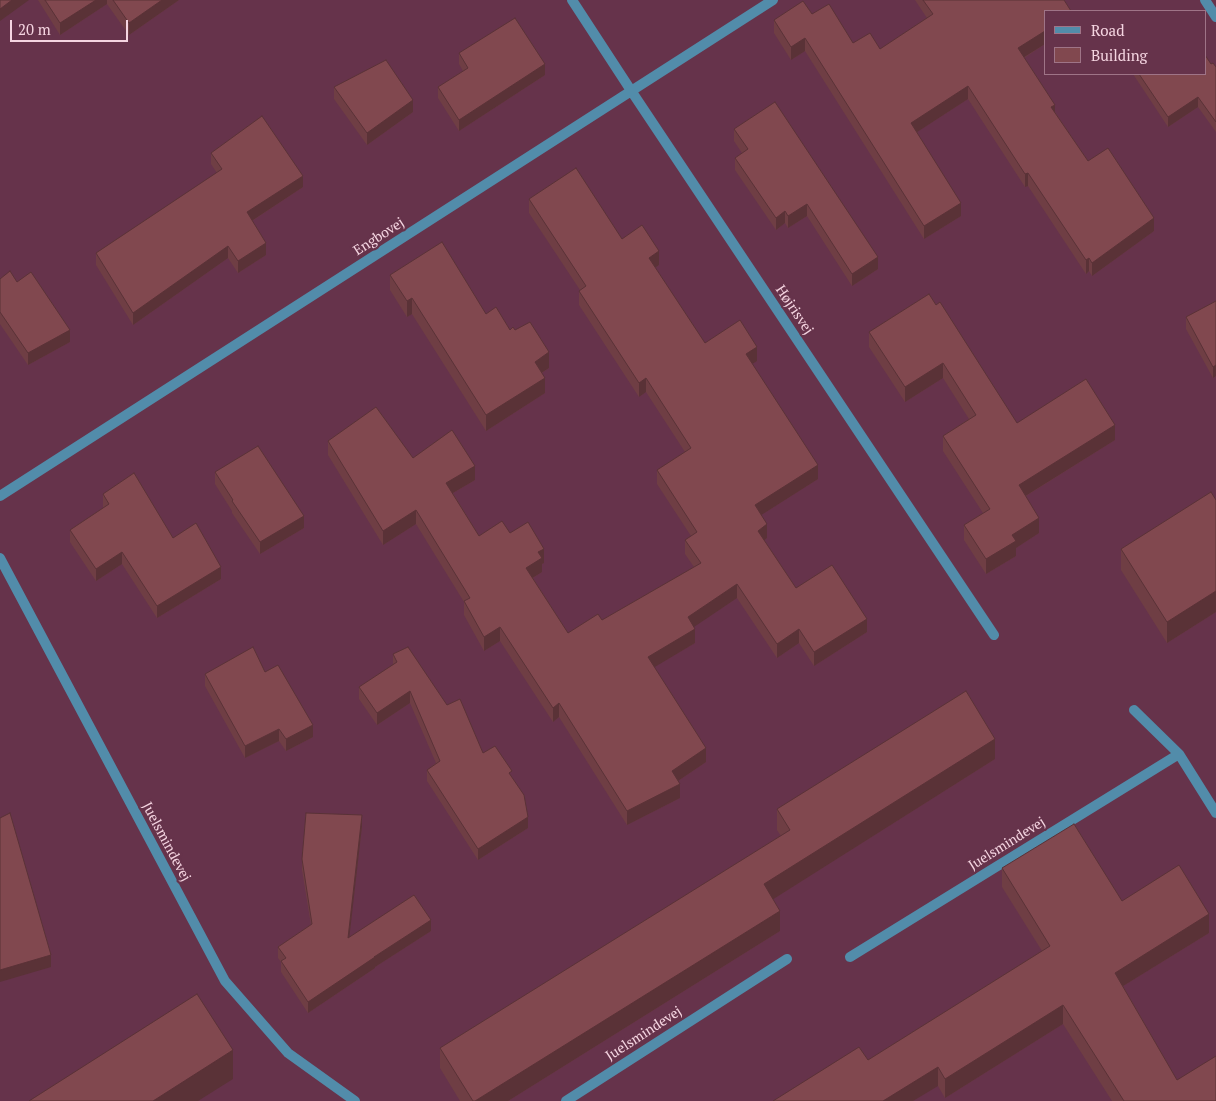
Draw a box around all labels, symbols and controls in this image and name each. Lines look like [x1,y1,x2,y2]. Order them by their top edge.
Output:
scale bar [12,10,130,42]
legend [1044,10,1206,75]
text: 20 m [18,19,51,39]
text: Road [1091,20,1124,40]
text: Building [1091,45,1148,65]
street label: Engbovej [351,214,407,260]
street label: Højrisvej [772,282,816,338]
street label: Juelsmindevej [138,800,194,884]
street label: Juelsmindevej [966,814,1048,874]
street label: Juelsmindevej [603,1003,685,1065]

